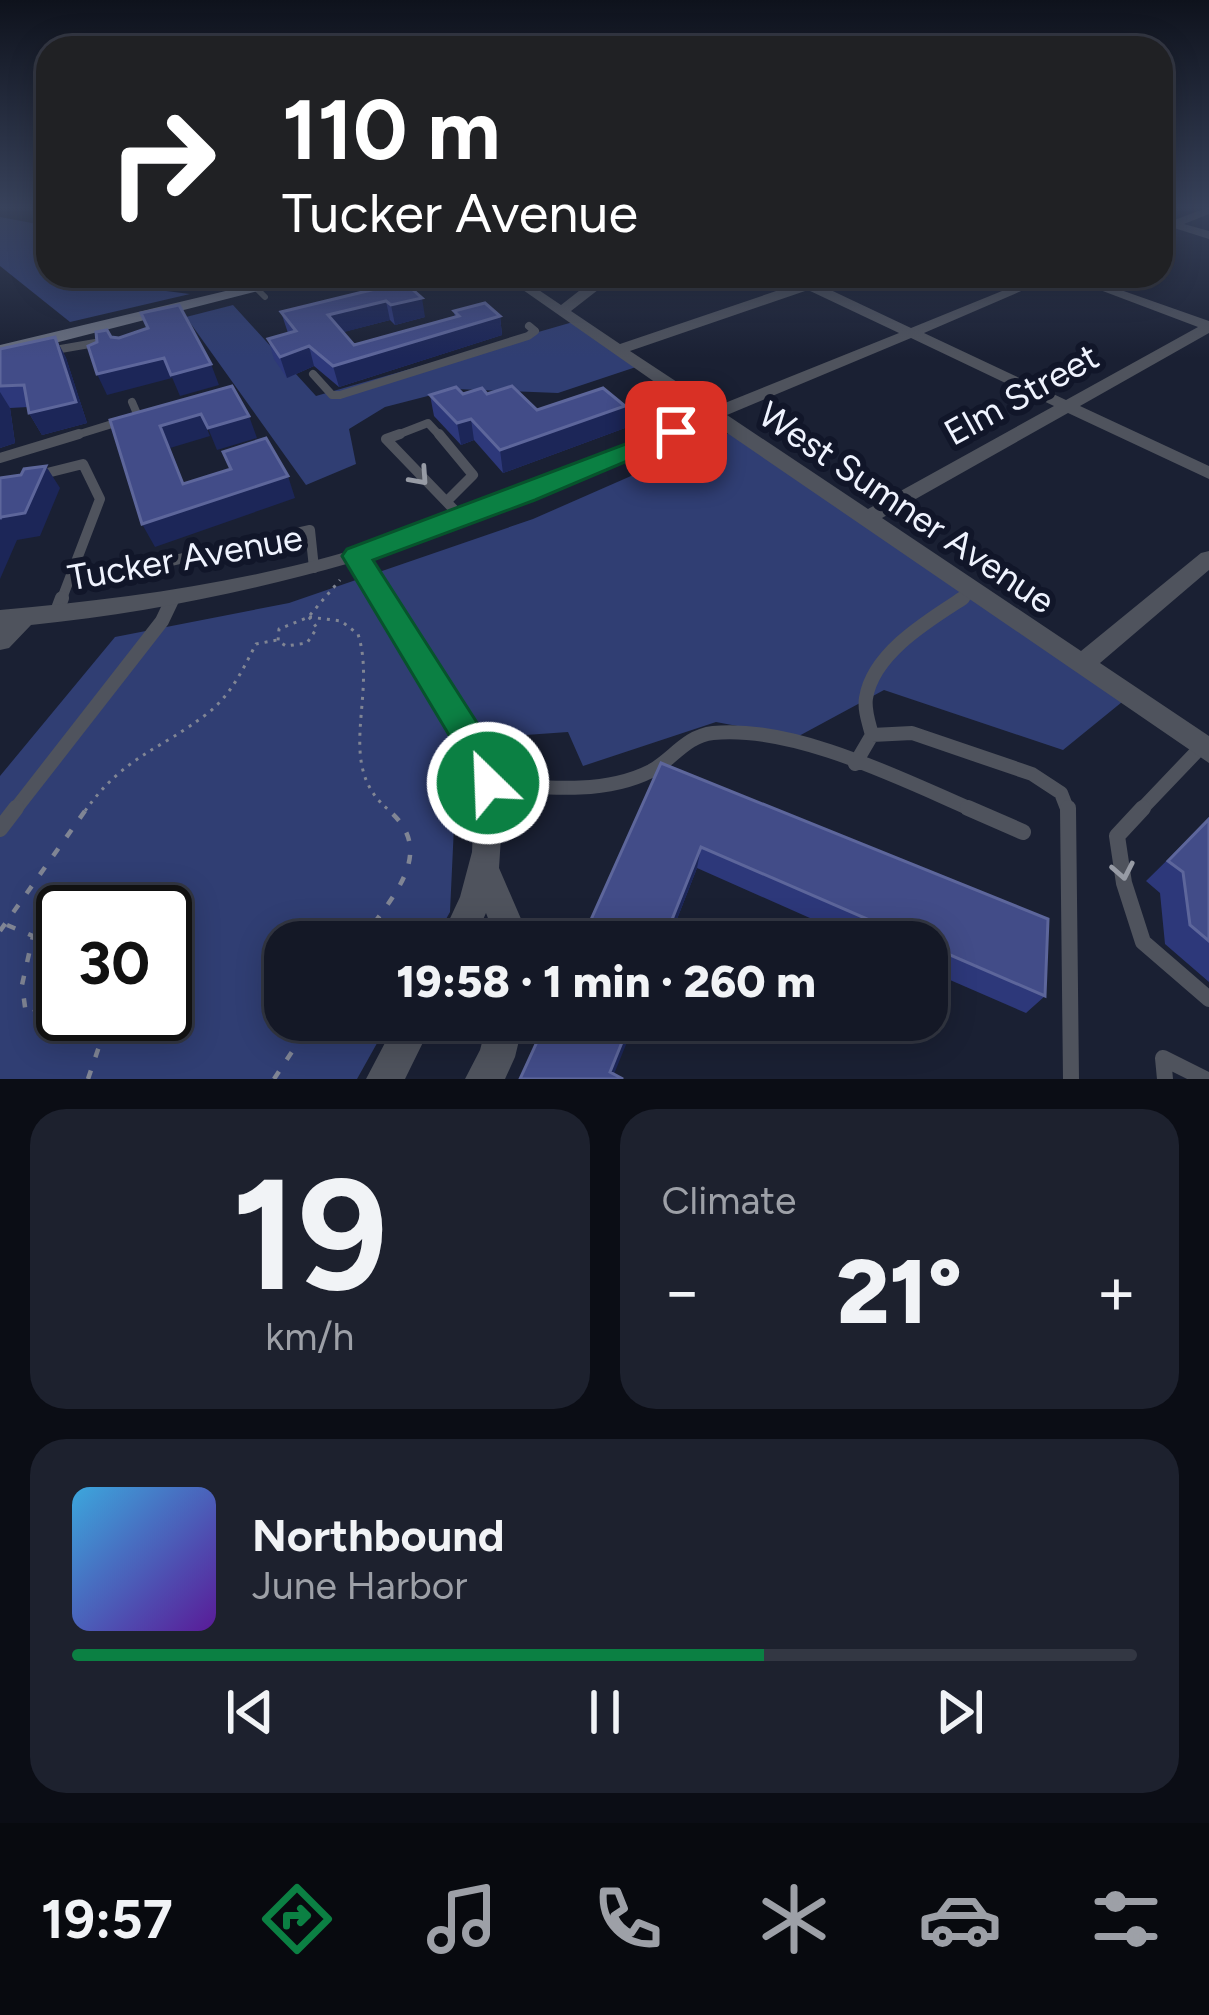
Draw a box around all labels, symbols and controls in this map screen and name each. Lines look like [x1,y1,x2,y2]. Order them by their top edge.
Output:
text: 110 m [282,79,501,180]
icon: right [84,84,240,240]
text: Tucker Avenue [282,181,638,246]
street label: Elm Street [937,335,1106,454]
pin [625,381,727,483]
street label: West Sumner Avenue [751,392,1063,622]
icon: arrive [643,399,709,465]
one-way arrow [406,464,427,485]
street label: Tucker Avenue [65,516,306,599]
position arrow [425,720,551,846]
one-way arrow [1109,860,1135,880]
speed limit sign: 30 [36,885,192,1041]
text: 19:58 · 1 min · 260 m [396,954,816,1008]
text: 19 [232,1141,388,1328]
text: Climate [662,1177,796,1224]
text: 21° [836,1237,962,1346]
text: − [662,1251,703,1331]
text: + [1096,1251,1137,1331]
text: km/h [265,1313,354,1360]
text: Northbound [252,1508,505,1562]
text: June Harbor [252,1562,468,1609]
icon: previous [217,1679,283,1745]
icon: pause [572,1679,638,1745]
icon: next [927,1679,993,1745]
icon: directions [255,1877,339,1961]
icon: music [420,1877,504,1961]
icon: phone [586,1877,670,1961]
icon: climate [752,1877,836,1961]
icon: car [918,1877,1002,1961]
icon: filters [1084,1877,1168,1961]
text: 19:57 [41,1887,173,1952]

